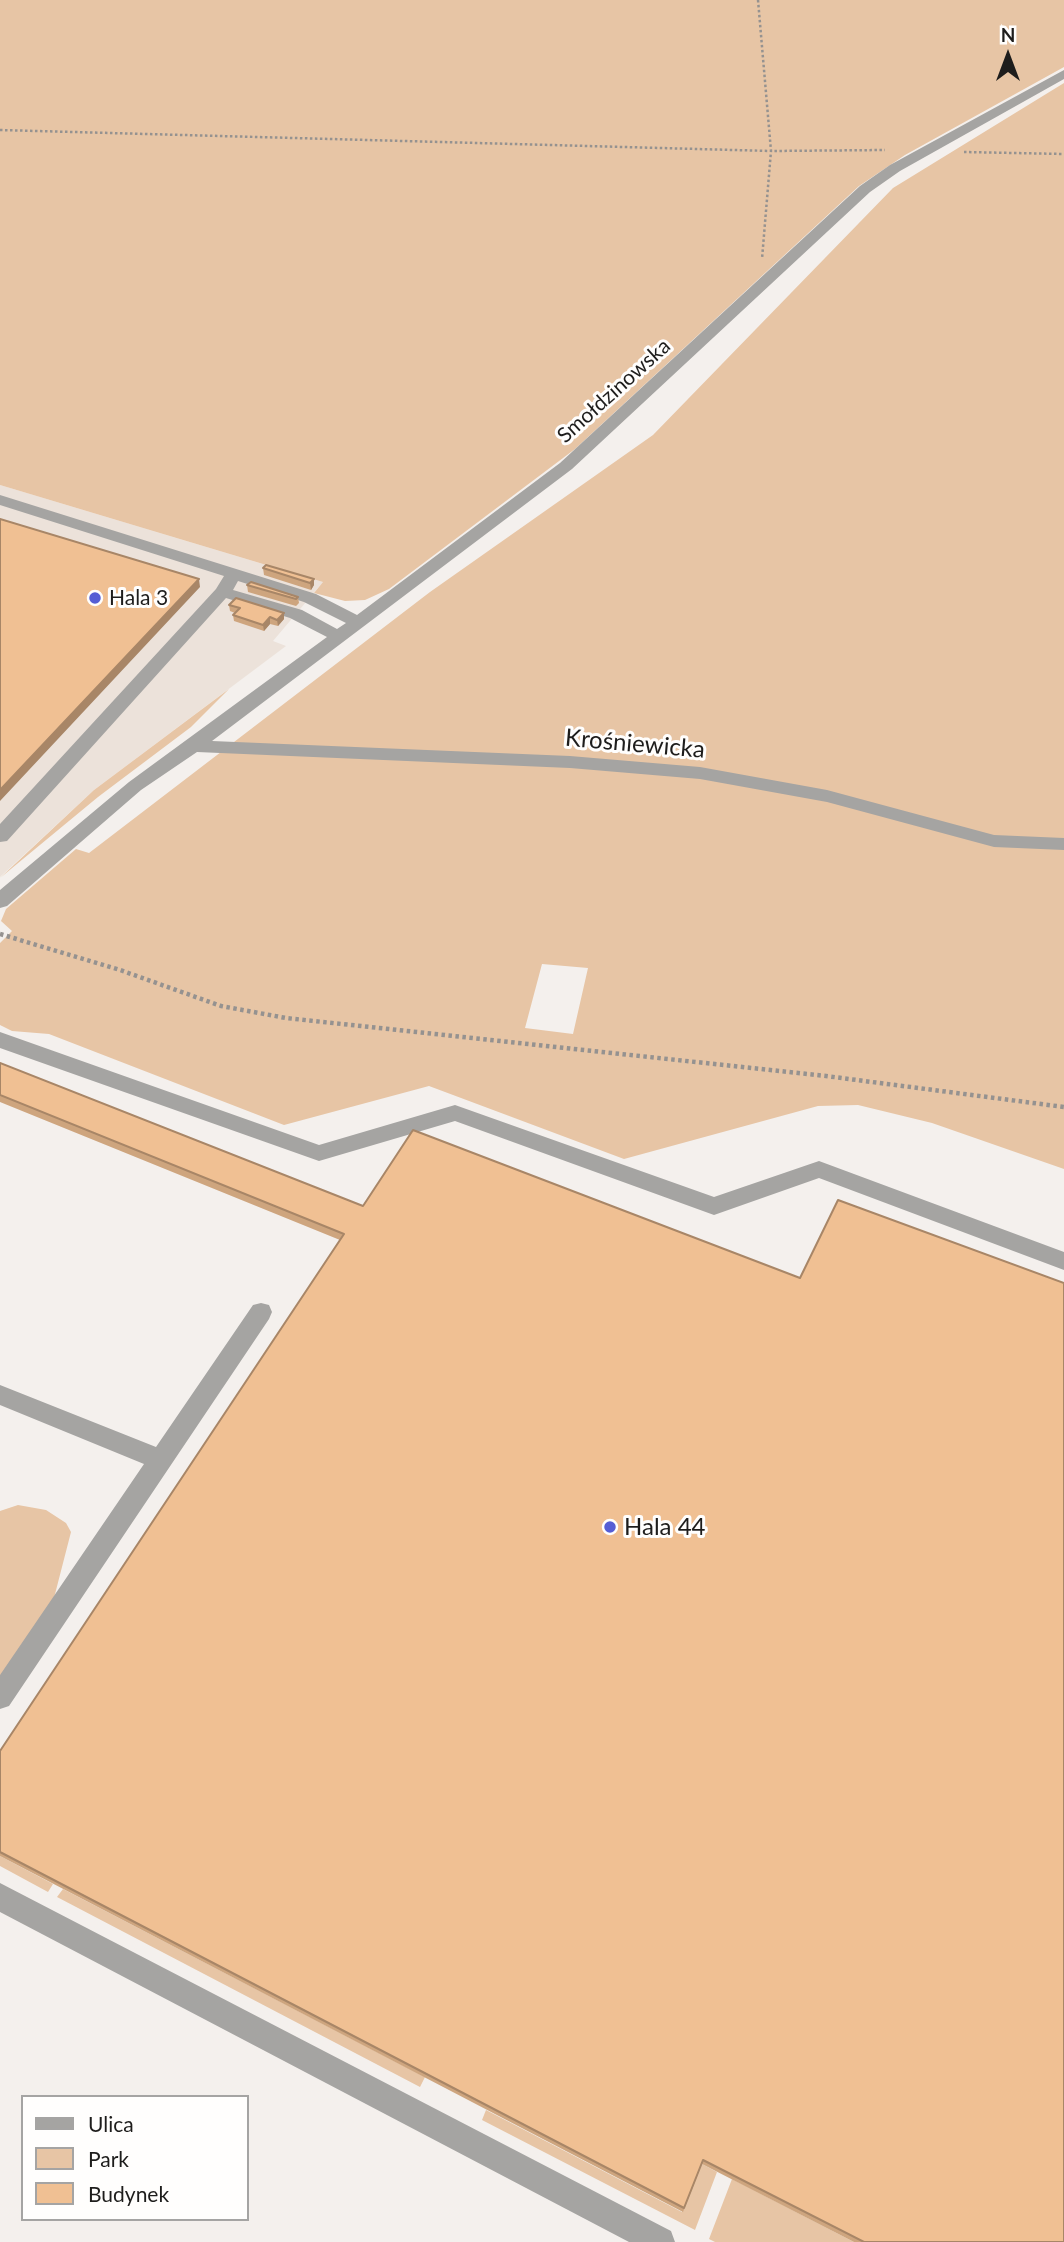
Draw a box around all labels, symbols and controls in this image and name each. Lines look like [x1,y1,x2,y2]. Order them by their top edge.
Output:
north arrow [973,21,1043,91]
text: N [1001,23,1015,46]
street label: Smołdzinowska [552,334,676,448]
place label: Hala 3 [109,585,168,611]
marker: Hala 3 [87,590,103,606]
street label: Krośniewicka [564,724,706,764]
place label: Hala 44 [624,1513,705,1541]
marker: Hala 44 [602,1519,618,1535]
legend [21,2095,248,2221]
text: Ulica [88,2111,134,2136]
text: Park [88,2146,129,2171]
text: Budynek [88,2181,169,2206]

